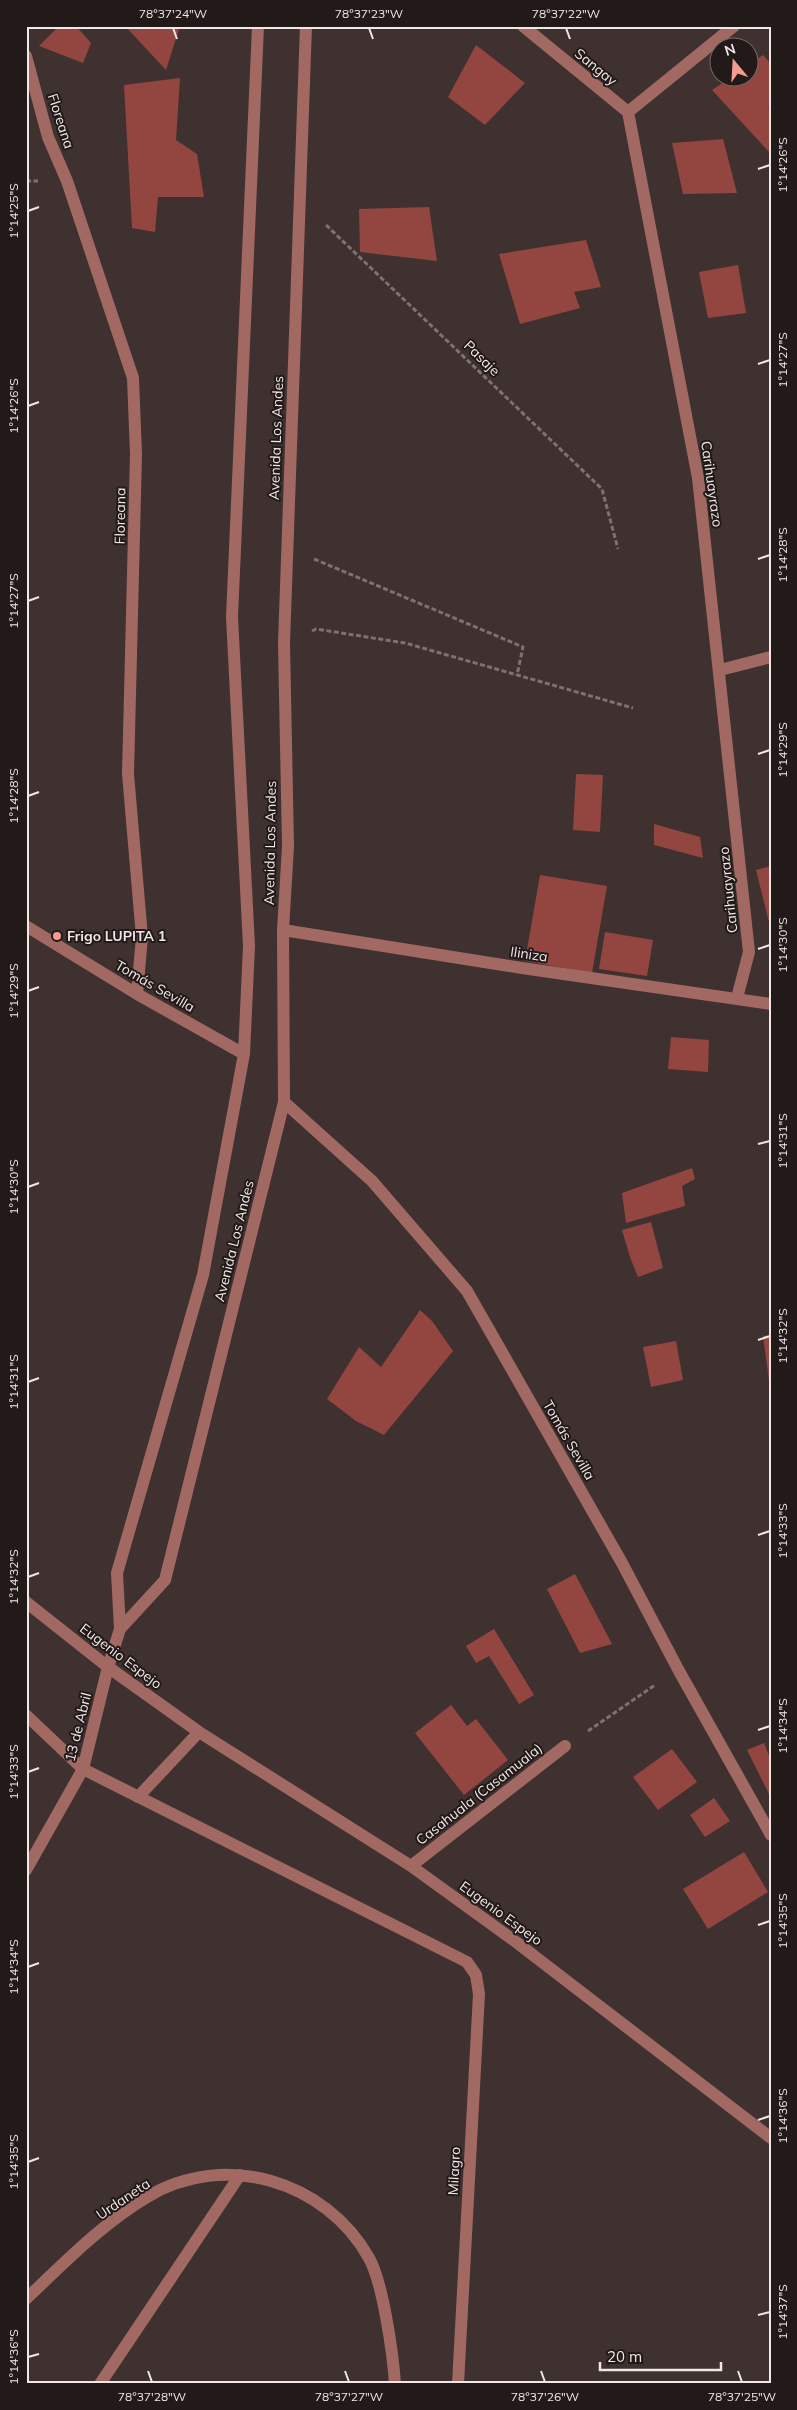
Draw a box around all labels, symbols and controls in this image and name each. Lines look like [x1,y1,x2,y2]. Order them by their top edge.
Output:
text: 78°37'24"W [139,6,207,21]
text: 78°37'23"W [335,6,403,21]
text: 78°37'22"W [532,6,600,21]
north arrow [710,38,760,88]
text: N [722,39,738,60]
street label: Sangay [571,44,621,90]
street label: Floreana [44,91,78,151]
text: 1°14'26"S [775,137,790,193]
text: 1°14'25"S [6,183,21,239]
text: 1°14'27"S [775,332,790,388]
street label: Pasaje [460,336,504,380]
street label: Avenida Los Andes [265,375,287,501]
text: 1°14'26"S [6,378,21,434]
street label: Carihuayrazo [697,440,727,528]
street label: Floreana [111,487,129,545]
text: 1°14'28"S [775,527,790,583]
text: 1°14'27"S [6,573,21,629]
text: 1°14'29"S [775,722,790,778]
text: 1°14'28"S [6,768,21,824]
street label: Avenida Los Andes [260,781,280,905]
street label: Carihuayrazo [715,846,741,934]
text: 1°14'30"S [775,917,790,973]
place label: Frigo LUPITA 1 [67,927,166,945]
marker: Frigo LUPITA 1 [51,930,63,942]
street label: Iliniza [509,942,549,966]
street label: Tomás Sevilla [112,956,198,1016]
text: 1°14'29"S [6,963,21,1019]
text: 1°14'31"S [775,1113,790,1169]
text: 1°14'30"S [6,1159,21,1215]
street label: Avenida Los Andes [210,1178,258,1304]
text: 1°14'32"S [775,1308,790,1364]
text: 1°14'31"S [6,1354,21,1410]
street label: Tomás Sevilla [539,1397,599,1483]
text: 1°14'33"S [775,1503,790,1559]
text: 1°14'32"S [6,1549,21,1605]
street label: Eugenio Espejo [76,1619,166,1693]
street label: 13 de Abril [61,1691,95,1763]
text: 1°14'34"S [775,1698,790,1754]
street label: Casahuala (Casamuala) [412,1739,546,1849]
text: 1°14'33"S [6,1744,21,1800]
street label: Eugenio Espejo [456,1877,546,1949]
text: 1°14'35"S [775,1893,790,1949]
text: 1°14'34"S [6,1939,21,1995]
text: 1°14'36"S [775,2088,790,2144]
text: 1°14'35"S [6,2134,21,2190]
street label: Milagro [444,2146,464,2196]
street label: Urdaneta [93,2174,153,2224]
text: 1°14'37"S [775,2284,790,2340]
text: 1°14'36"S [6,2329,21,2385]
scale bar [600,2340,721,2372]
text: 20 m [607,2347,642,2366]
text: 78°37'28"W [118,2389,186,2404]
text: 78°37'27"W [315,2389,383,2404]
text: 78°37'26"W [511,2389,579,2404]
text: 78°37'25"W [708,2389,776,2404]

